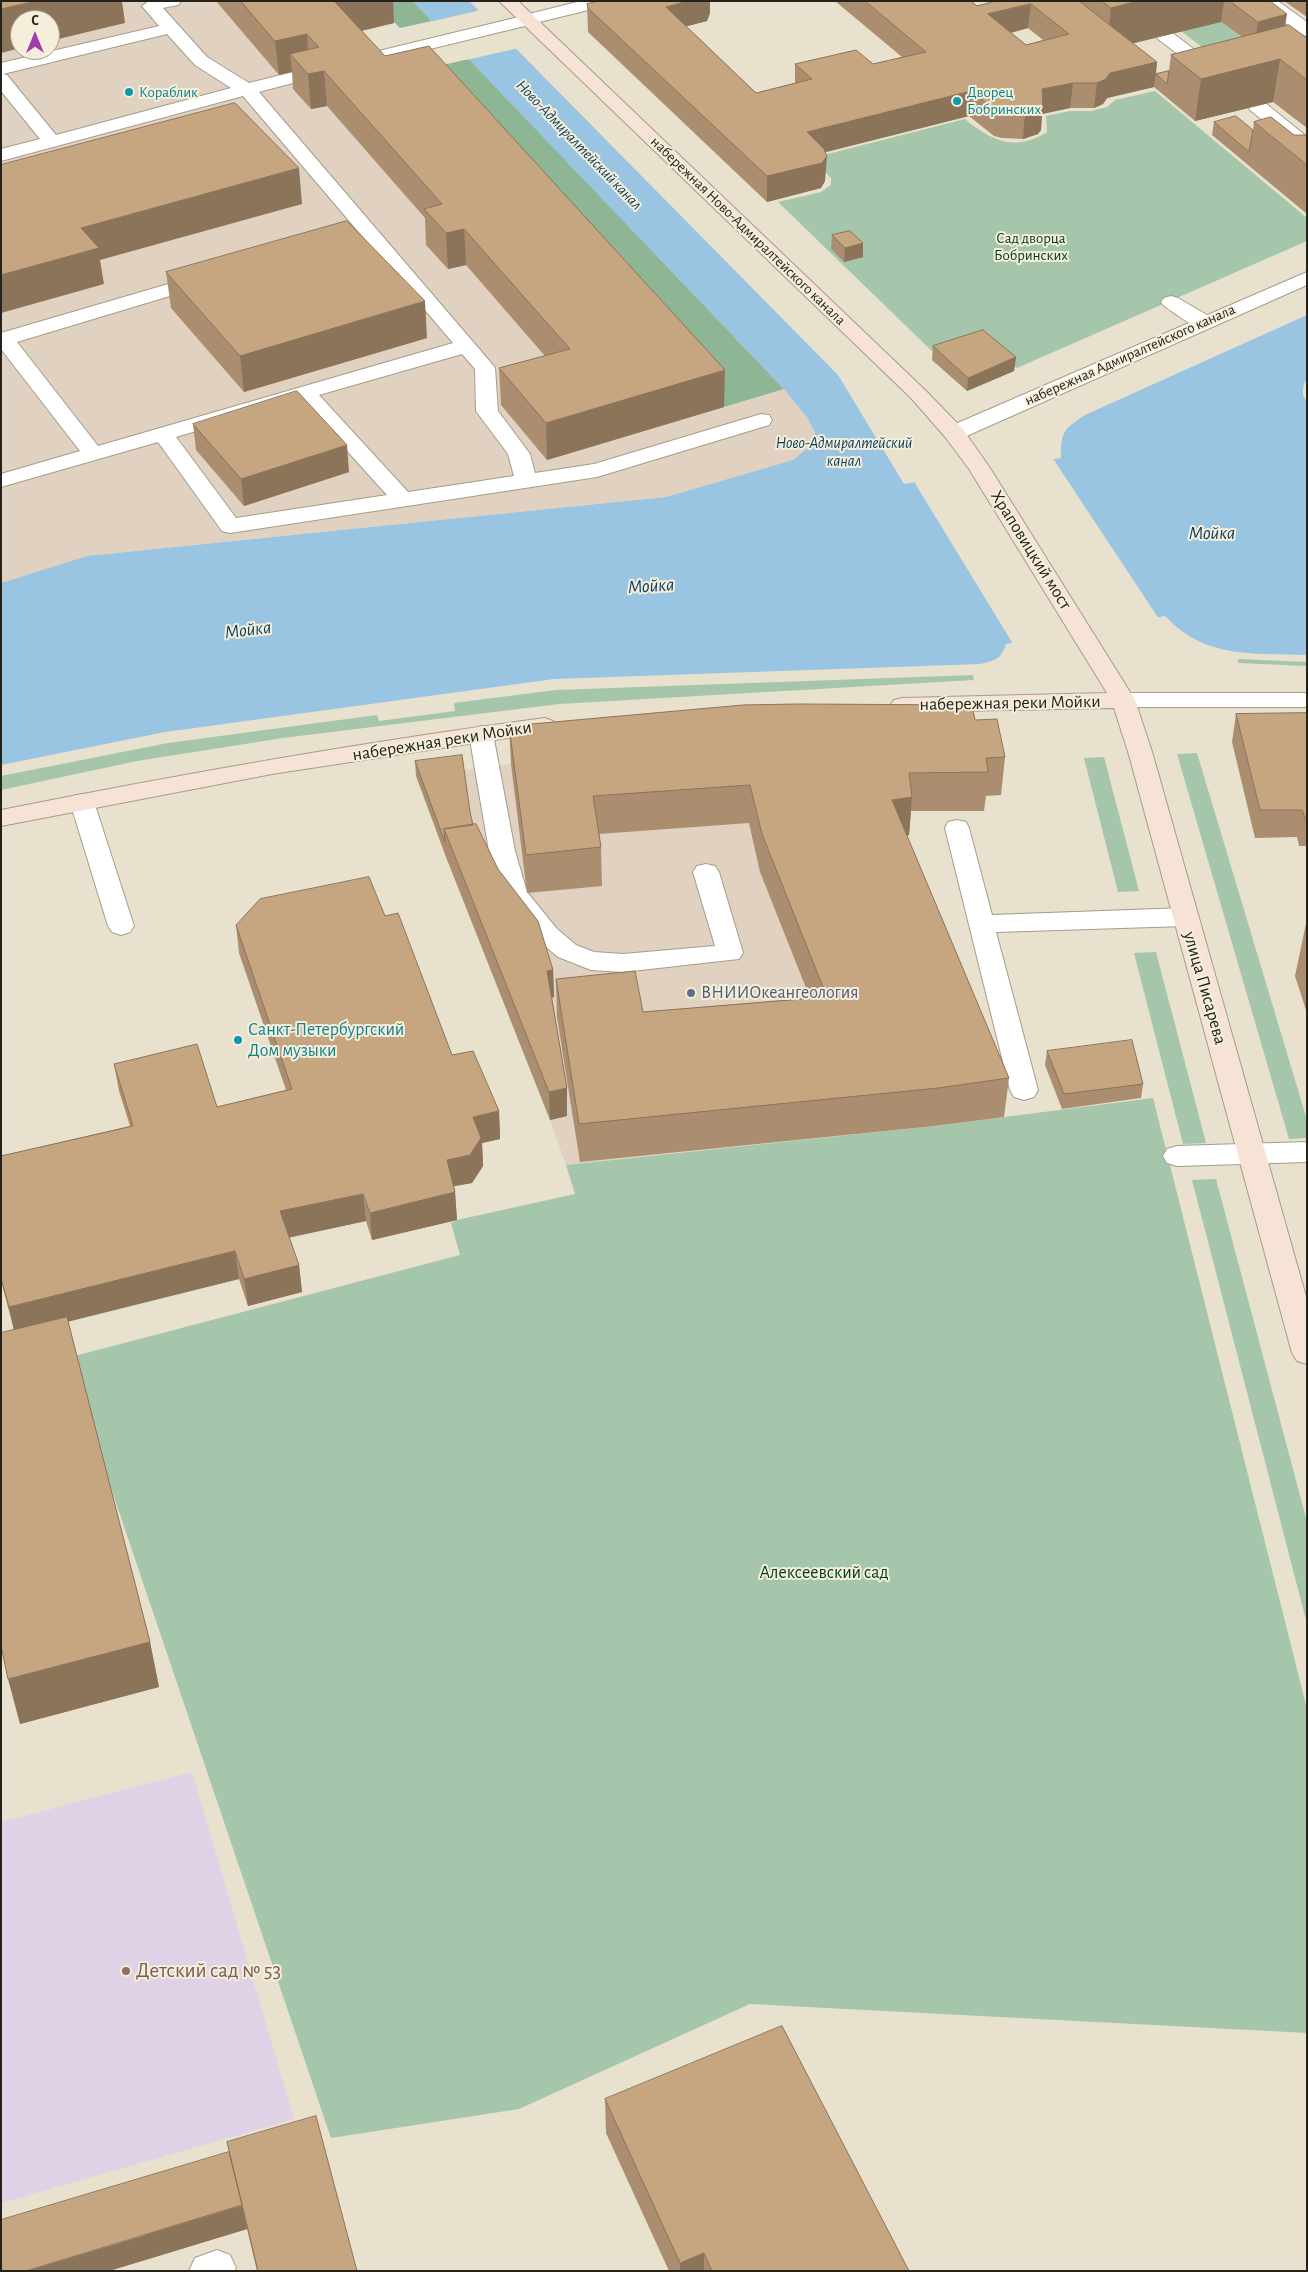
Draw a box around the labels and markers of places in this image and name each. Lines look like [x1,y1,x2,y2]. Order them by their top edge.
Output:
place label: Кораблик [139,83,198,101]
place label: Дворец Бобринских [967,83,1041,118]
marker: Кораблик [123,86,135,98]
marker: Дворец Бобринских [951,95,963,107]
place label: ВНИИОкеангеология [701,982,859,1004]
marker: ВНИИОкеангеология [685,987,697,999]
place label: Санкт-Петербургский Дом музыки [248,1019,404,1062]
marker: Санкт-Петербургский Дом музыки [232,1034,244,1046]
place label: Детский сад № 53 [136,1958,281,1984]
marker: Детский сад № 53 [120,1965,132,1977]

